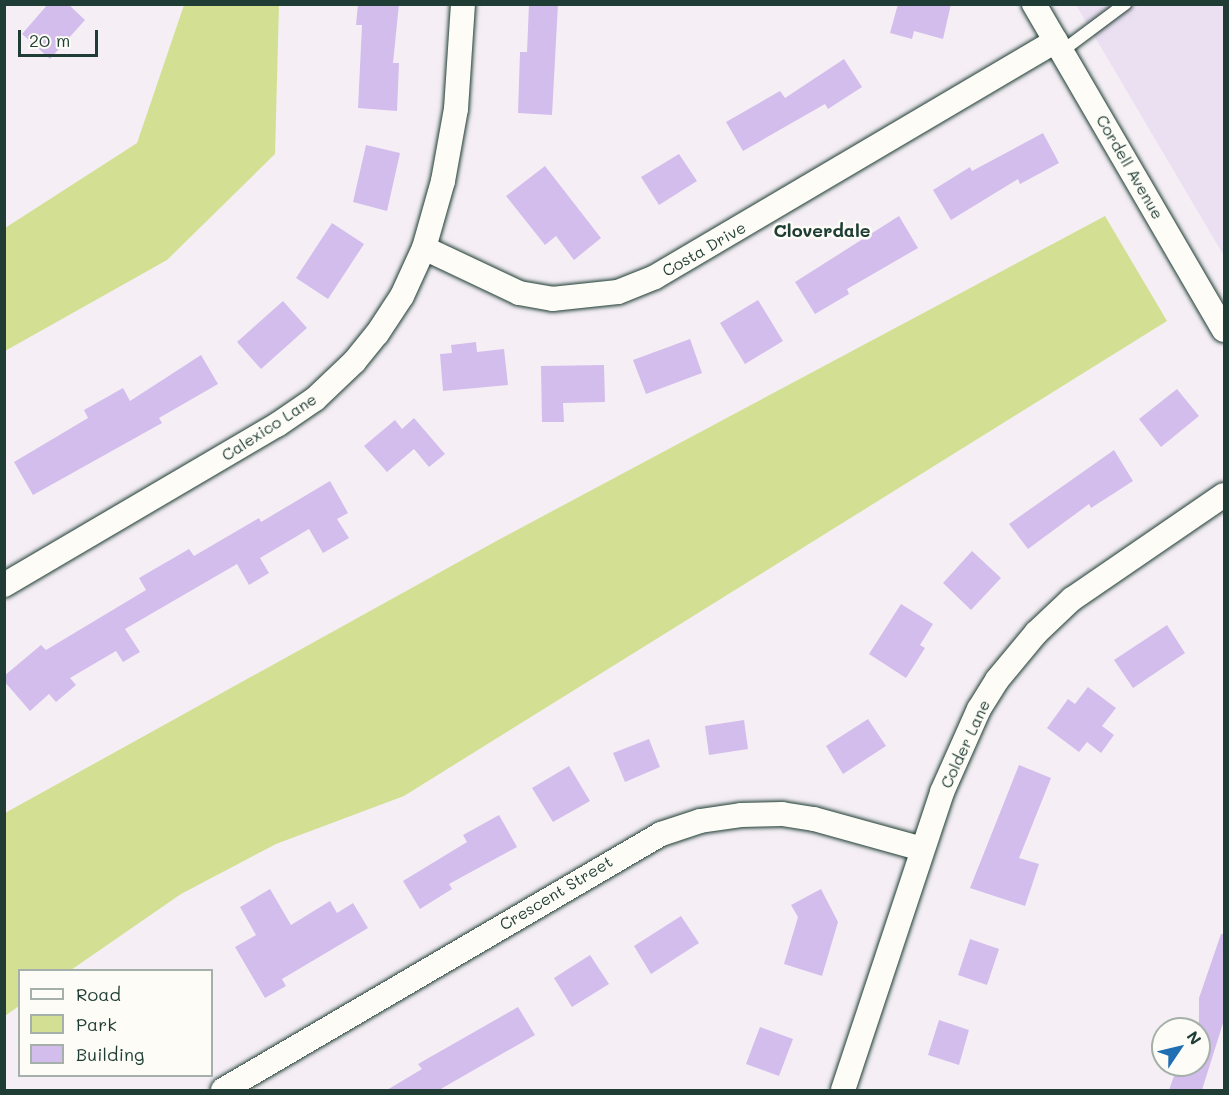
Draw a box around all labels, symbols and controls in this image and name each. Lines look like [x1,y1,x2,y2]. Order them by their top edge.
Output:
scale bar [21,18,100,56]
text: 20 m [29,28,70,52]
street label: Cordell Avenue [1092,111,1168,223]
street label: Costa Drive [659,217,749,281]
district label: Cloverdale [773,219,871,241]
street label: Calexico Lane [218,389,320,465]
street label: Colder Lane [936,697,994,791]
street label: Crescent Street [496,852,616,934]
legend [18,969,213,1077]
text: Road [76,982,121,1006]
text: Park [76,1012,117,1036]
north arrow [1151,1017,1211,1077]
text: N [1182,1027,1207,1049]
text: Building [76,1042,144,1066]

